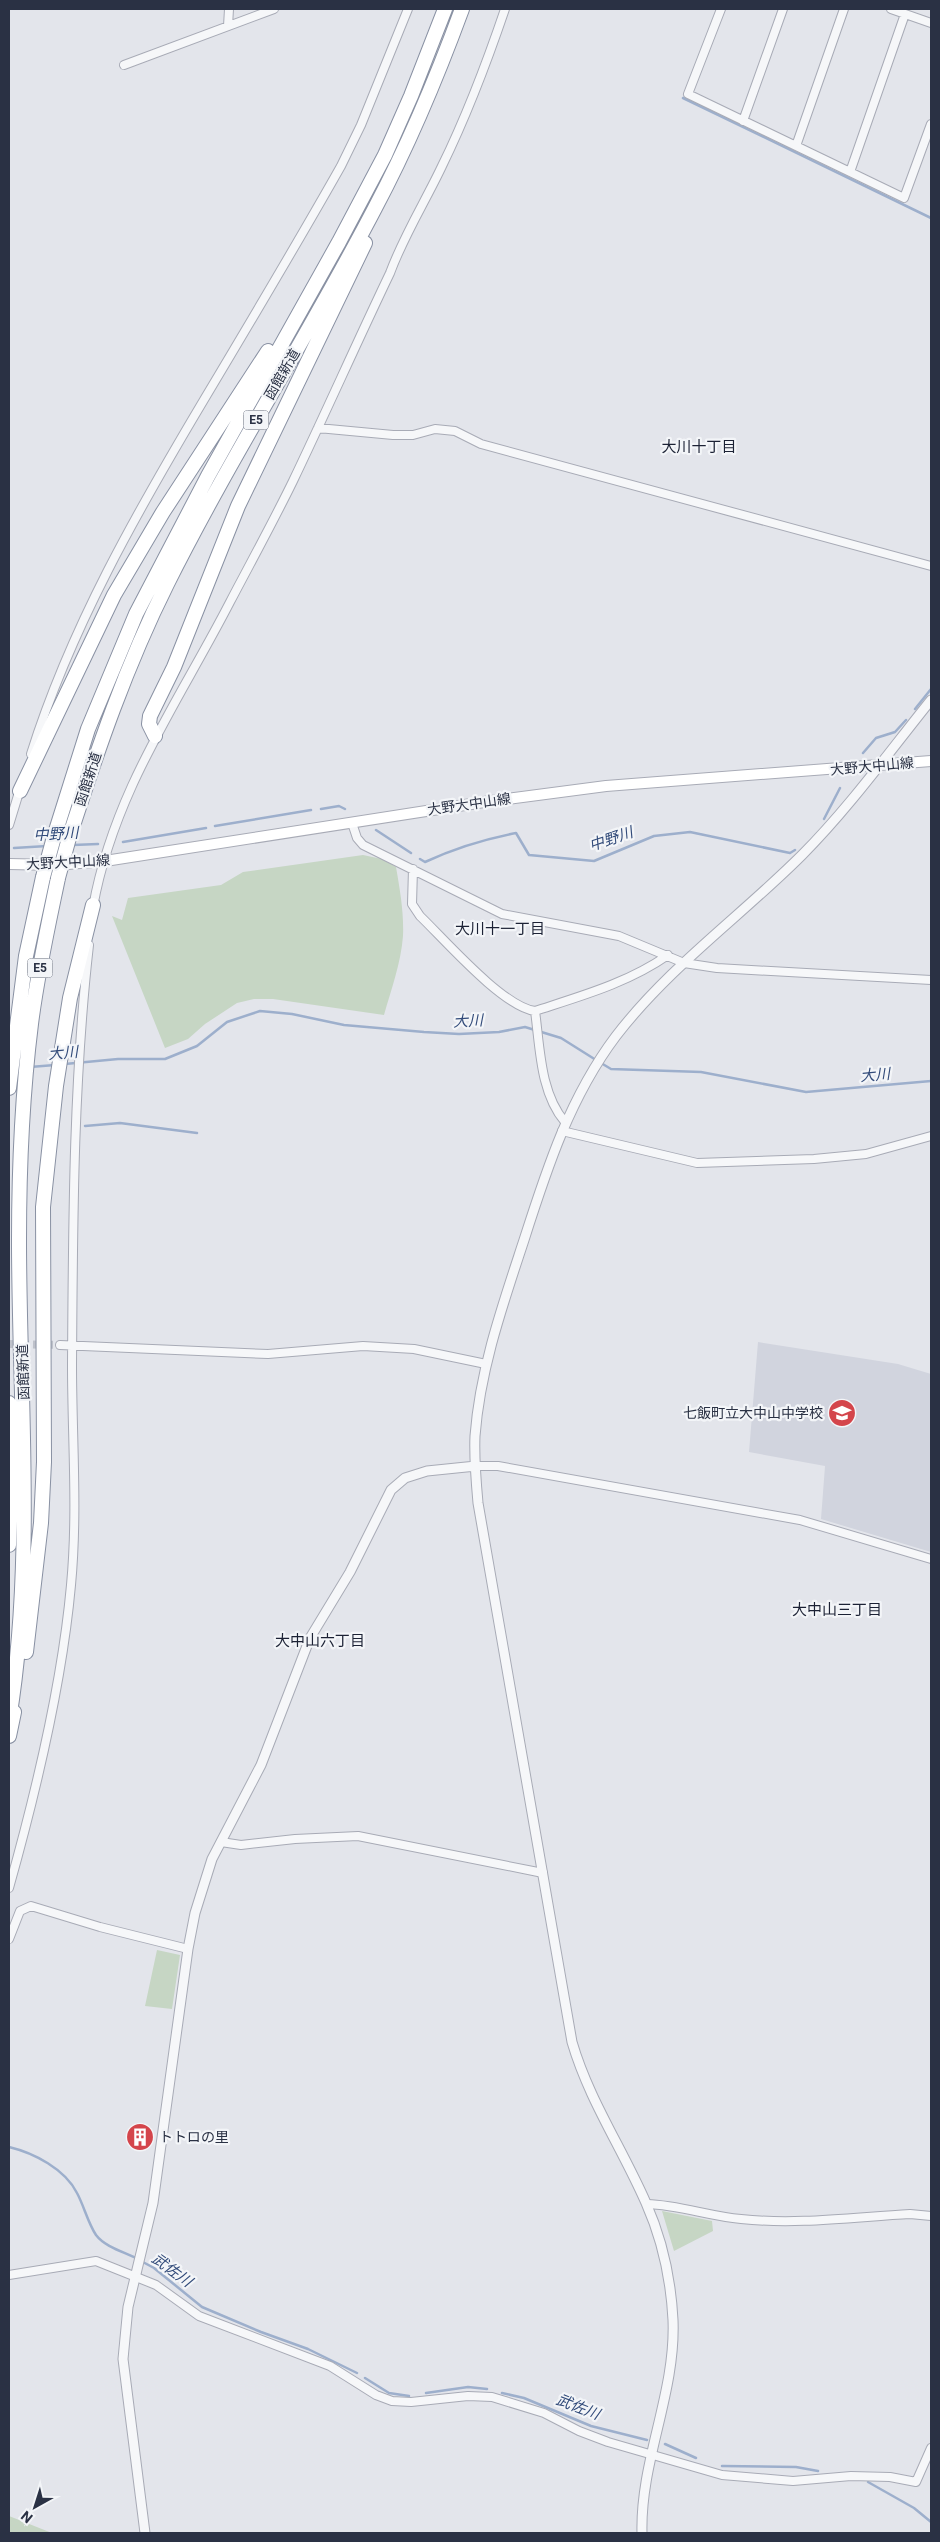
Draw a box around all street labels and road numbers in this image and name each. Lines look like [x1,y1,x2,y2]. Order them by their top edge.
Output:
street label: 函館新道 [261,346,303,402]
road number: E5 [244,410,268,430]
street label: 函館新道 [72,750,104,808]
street label: 大野大中山線 [829,754,915,778]
street label: 大野大中山線 [426,790,512,818]
street label: 大野大中山線 [26,852,110,872]
road number: E5 [28,958,52,978]
street label: 函館新道 [14,1344,32,1400]

